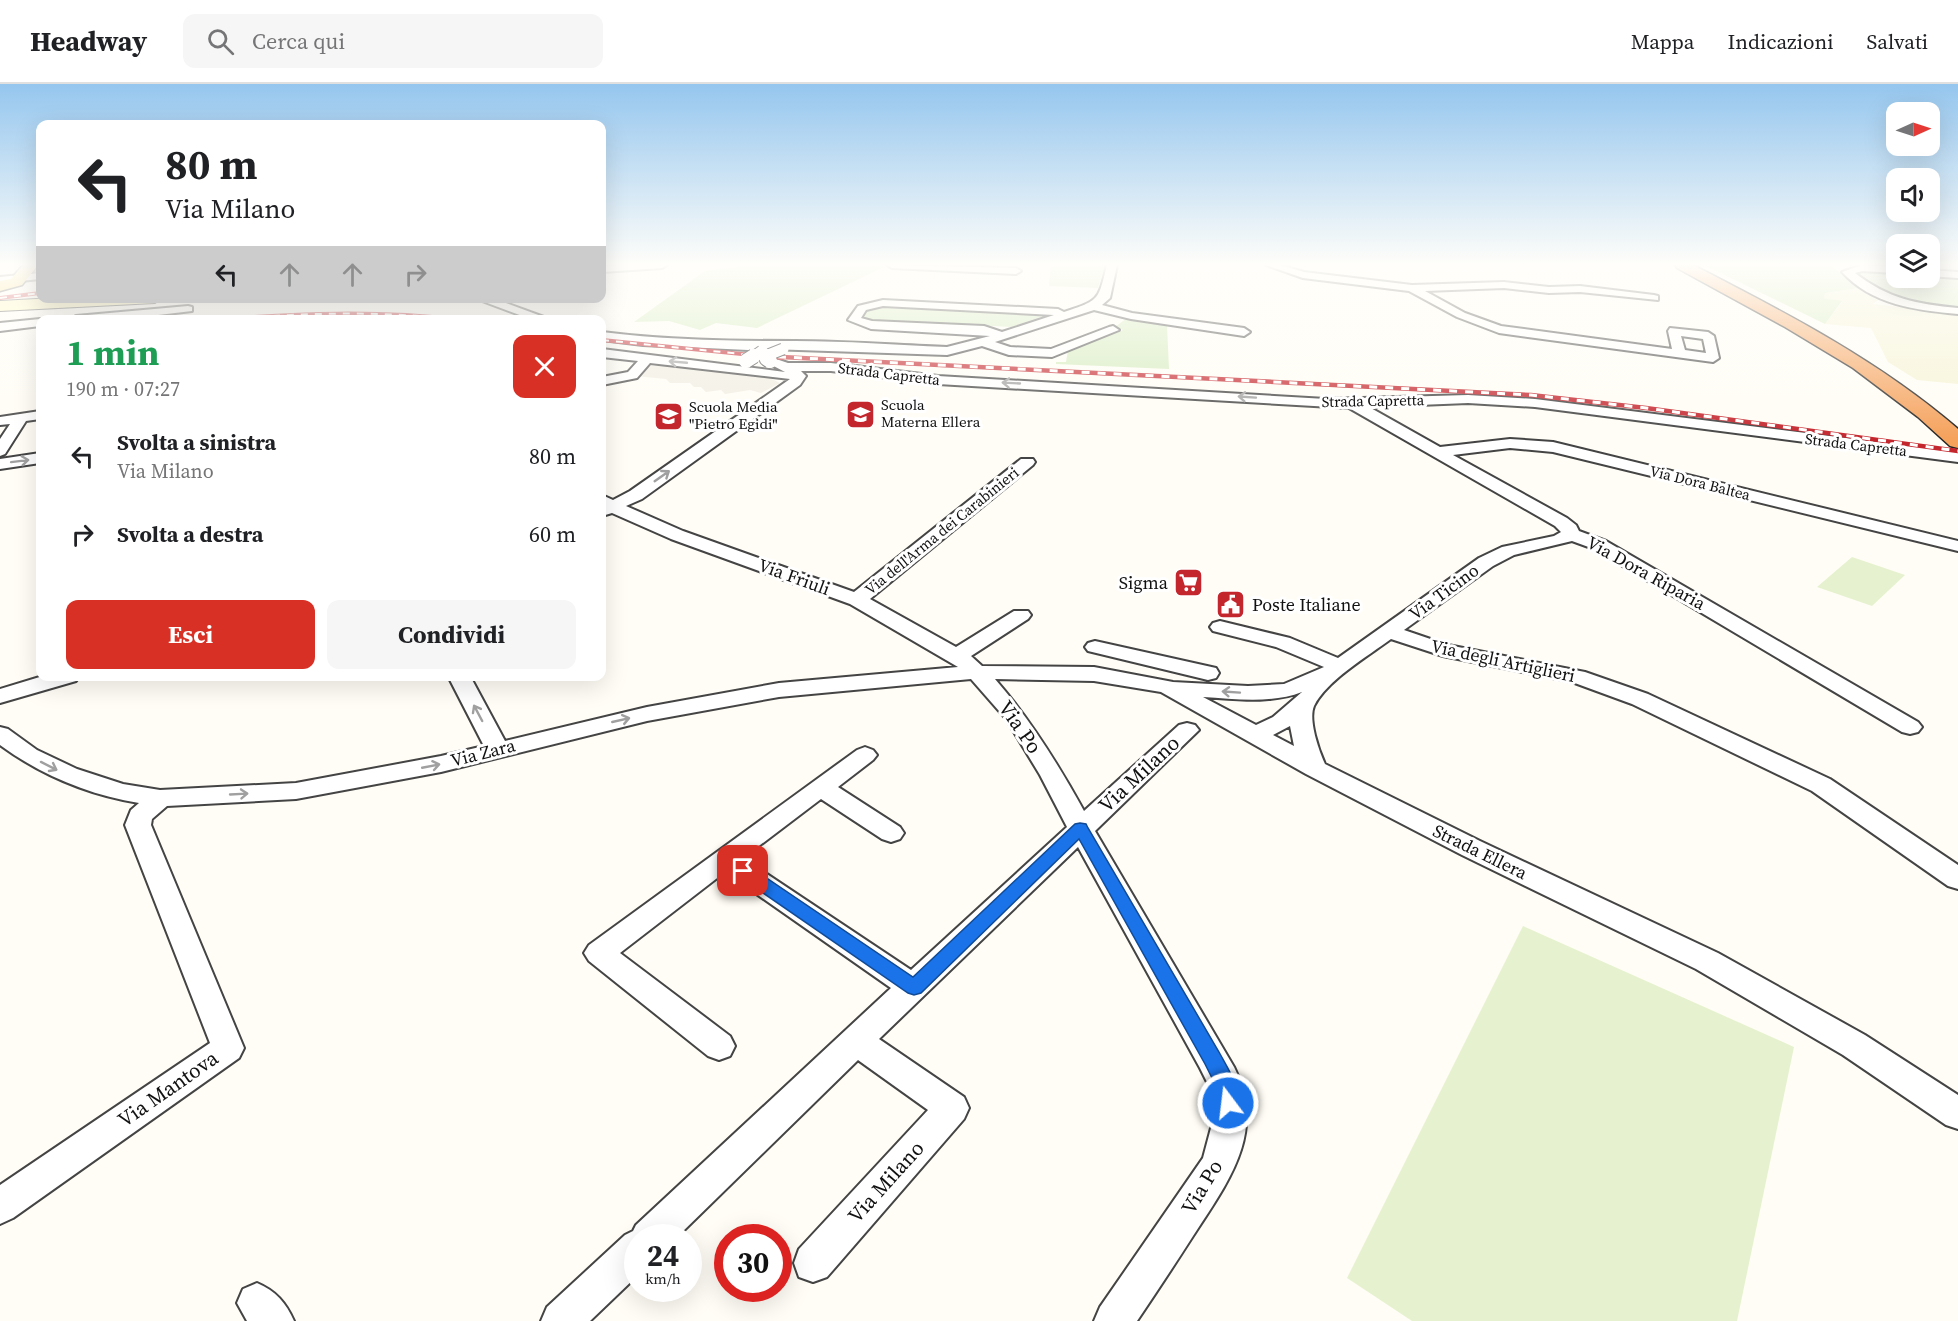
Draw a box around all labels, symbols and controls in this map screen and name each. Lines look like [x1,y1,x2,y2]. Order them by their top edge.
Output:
search box [183,14,603,68]
text: Headway [30,22,147,60]
icon: search [204,25,237,58]
text: Cerca qui [252,26,345,56]
text: Mappa [1631,27,1695,56]
text: Indicazioni [1728,27,1833,56]
text: Salvati [1866,27,1928,56]
north arrow [1886,102,1940,156]
map controls [1886,102,1940,288]
text: 80 m [165,135,258,193]
icon: left [66,144,144,222]
button: sound [1886,168,1940,222]
text: Via Milano [165,190,295,227]
button: layers [1886,234,1940,288]
icon: left [210,258,243,291]
icon: ahead [273,258,306,291]
icon: ahead [336,258,369,291]
icon: right [399,258,432,291]
text: 1 min [66,328,159,377]
button: close [513,335,576,398]
one-way arrow [668,356,688,367]
street label: Strada Capretta [837,357,942,390]
text: 190 m · 07:27 [66,375,180,403]
one-way arrow [1001,378,1021,389]
street label: Strada Capretta [1322,389,1425,412]
one-way arrow [1238,392,1258,403]
place label: Scuola Materna Ellera [881,394,981,432]
place label: Scuola Media "Pietro Egidi" [689,396,778,434]
school or university icon: Scuola Materna Ellera [844,398,876,430]
school or university icon: Scuola Media "Pietro Egidi" [652,400,684,432]
text: Svolta a sinistra [117,427,276,457]
street label: Strada Capretta [1804,428,1909,461]
icon: left [66,440,99,473]
text: 80 m [529,441,576,471]
one-way arrow [10,455,30,466]
text: Via Milano [117,457,214,485]
street label: Via Dora Baltea [1648,460,1753,505]
street label: Via dell'Arma dei Carabinieri [860,462,1023,599]
one-way arrow [654,470,670,482]
icon: right [66,518,99,551]
text: Svolta a destra [117,519,263,549]
text: 60 m [529,519,576,549]
street label: Via Dora Riparia [1582,530,1711,616]
street label: Via Friuli [755,552,833,601]
street label: Via Ticino [1404,558,1484,626]
supermarket icon: Sigma [1173,567,1205,599]
place label: Sigma [1119,570,1169,595]
public building icon: Poste Italiane [1215,589,1247,621]
place label: Poste Italiane [1252,592,1361,617]
button: Esci [66,600,315,669]
button: Condividi [327,600,576,669]
street label: Via degli Artiglieri [1429,633,1578,688]
one-way arrow [1222,687,1242,698]
street label: Via Po [992,694,1049,759]
one-way arrow [472,705,484,722]
one-way arrow [611,714,630,726]
street label: Via Milano [1092,728,1186,819]
street label: Via Zara [448,732,519,773]
one-way arrow [40,760,57,772]
one-way arrow [421,760,440,771]
one-way arrow [228,788,248,799]
street label: Strada Ellera [1429,818,1532,886]
pin [717,845,768,896]
icon: arrive [726,854,759,887]
street label: Via Mantova [112,1043,224,1134]
position arrow [1196,1071,1260,1135]
street label: Via Milano [841,1134,930,1229]
street label: Via Po [1174,1154,1229,1219]
speed limit sign: 30 [714,1224,792,1302]
text: 24 [647,1235,679,1276]
text: km/h [645,1268,681,1289]

